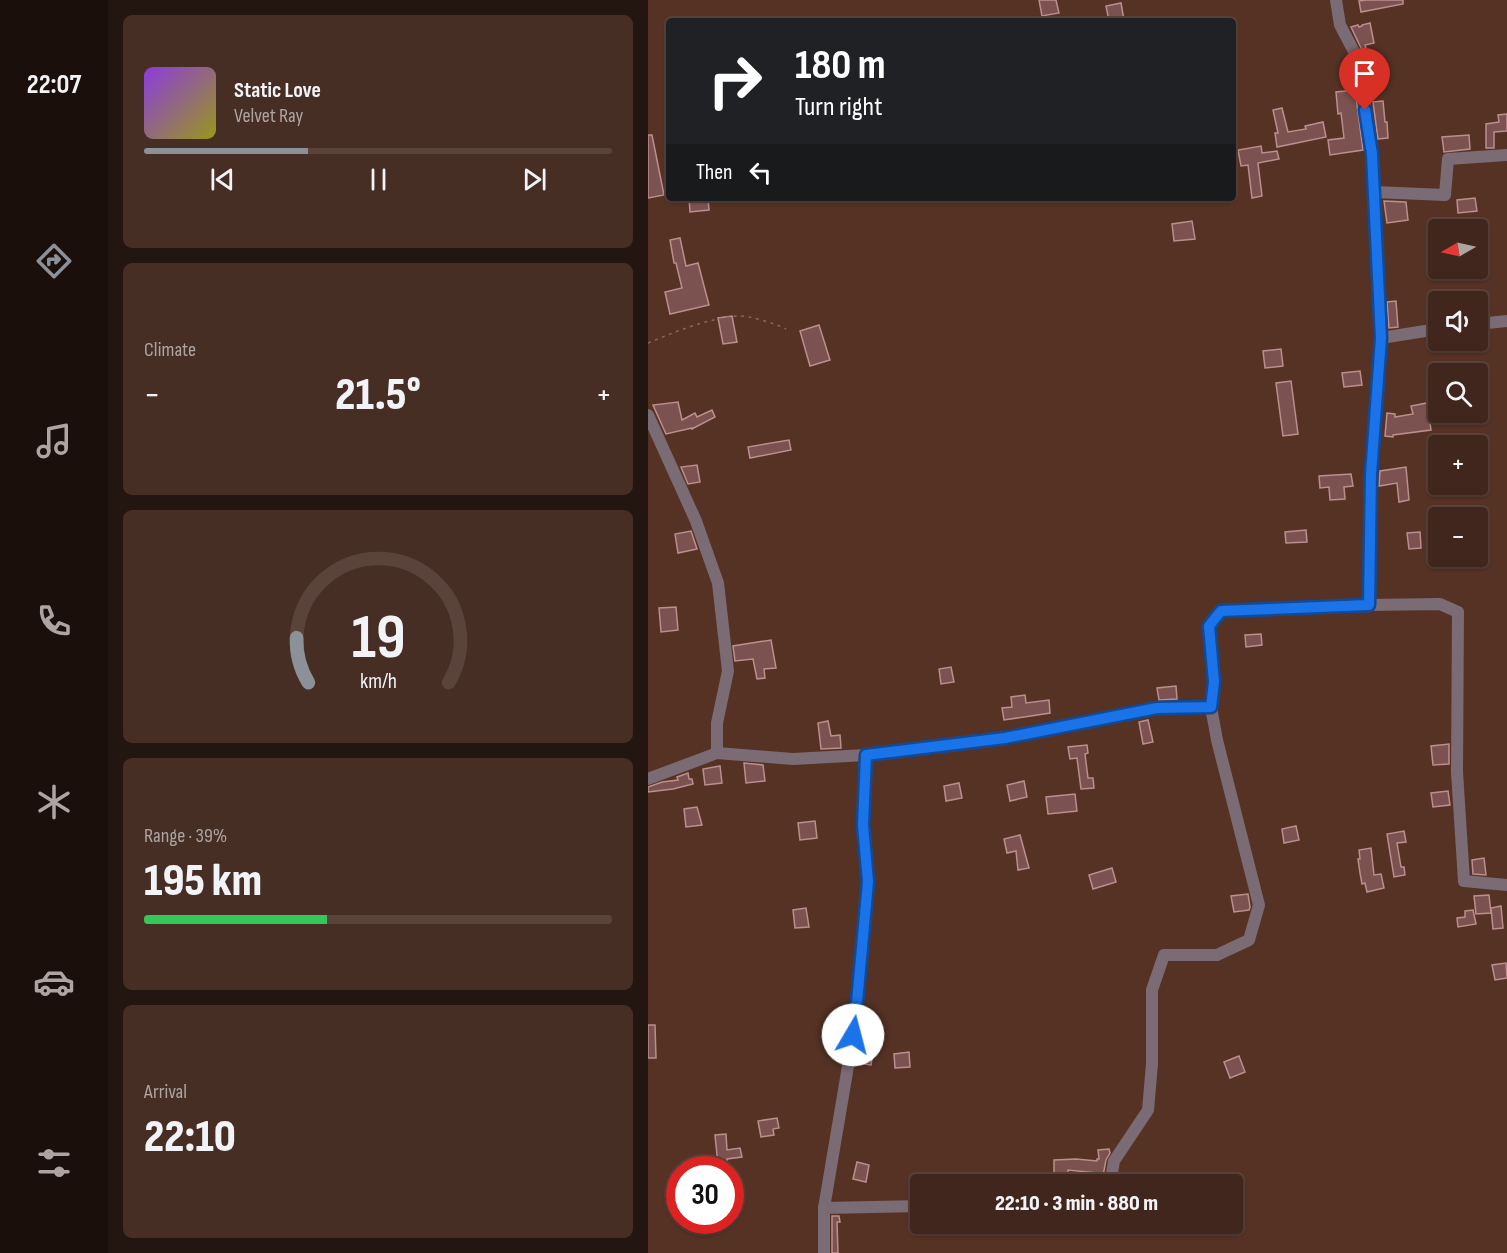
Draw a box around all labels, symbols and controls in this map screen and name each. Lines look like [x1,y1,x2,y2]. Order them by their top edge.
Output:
text: 180 m [795,40,886,91]
icon: right [696,42,774,120]
pin [1339,48,1390,110]
icon: arrive [1348,57,1381,90]
text: 22:07 [27,69,81,101]
text: Static Love [234,77,321,104]
text: Turn right [795,91,882,123]
text: Velvet Ray [234,104,303,128]
icon: left [744,156,777,189]
text: Then [696,159,732,186]
icon: previous [206,163,239,196]
icon: pause [362,163,395,196]
icon: next [518,163,551,196]
north arrow [1428,219,1488,279]
map controls [1428,219,1488,567]
icon: directions [33,240,75,282]
button: sound [1428,291,1488,351]
text: Climate [144,338,196,362]
button: search [1428,363,1488,423]
text: 21.5° [335,368,421,423]
text: − [144,375,160,415]
text: + [596,375,612,415]
icon: music [33,420,75,462]
button: + [1428,435,1488,495]
button: − [1428,507,1488,567]
icon: phone [33,600,75,642]
text: 19 [351,602,405,677]
text: km/h [359,670,397,695]
icon: climate [33,781,75,823]
text: Range · 39% [144,824,227,848]
text: 195 km [144,854,262,909]
icon: car [33,961,75,1003]
position arrow [821,1003,885,1067]
text: Arrival [144,1080,187,1104]
text: 22:10 [144,1110,236,1165]
icon: filters [33,1142,75,1184]
speed limit sign: 30 [666,1156,744,1234]
text: 22:10 · 3 min · 880 m [995,1190,1158,1217]

